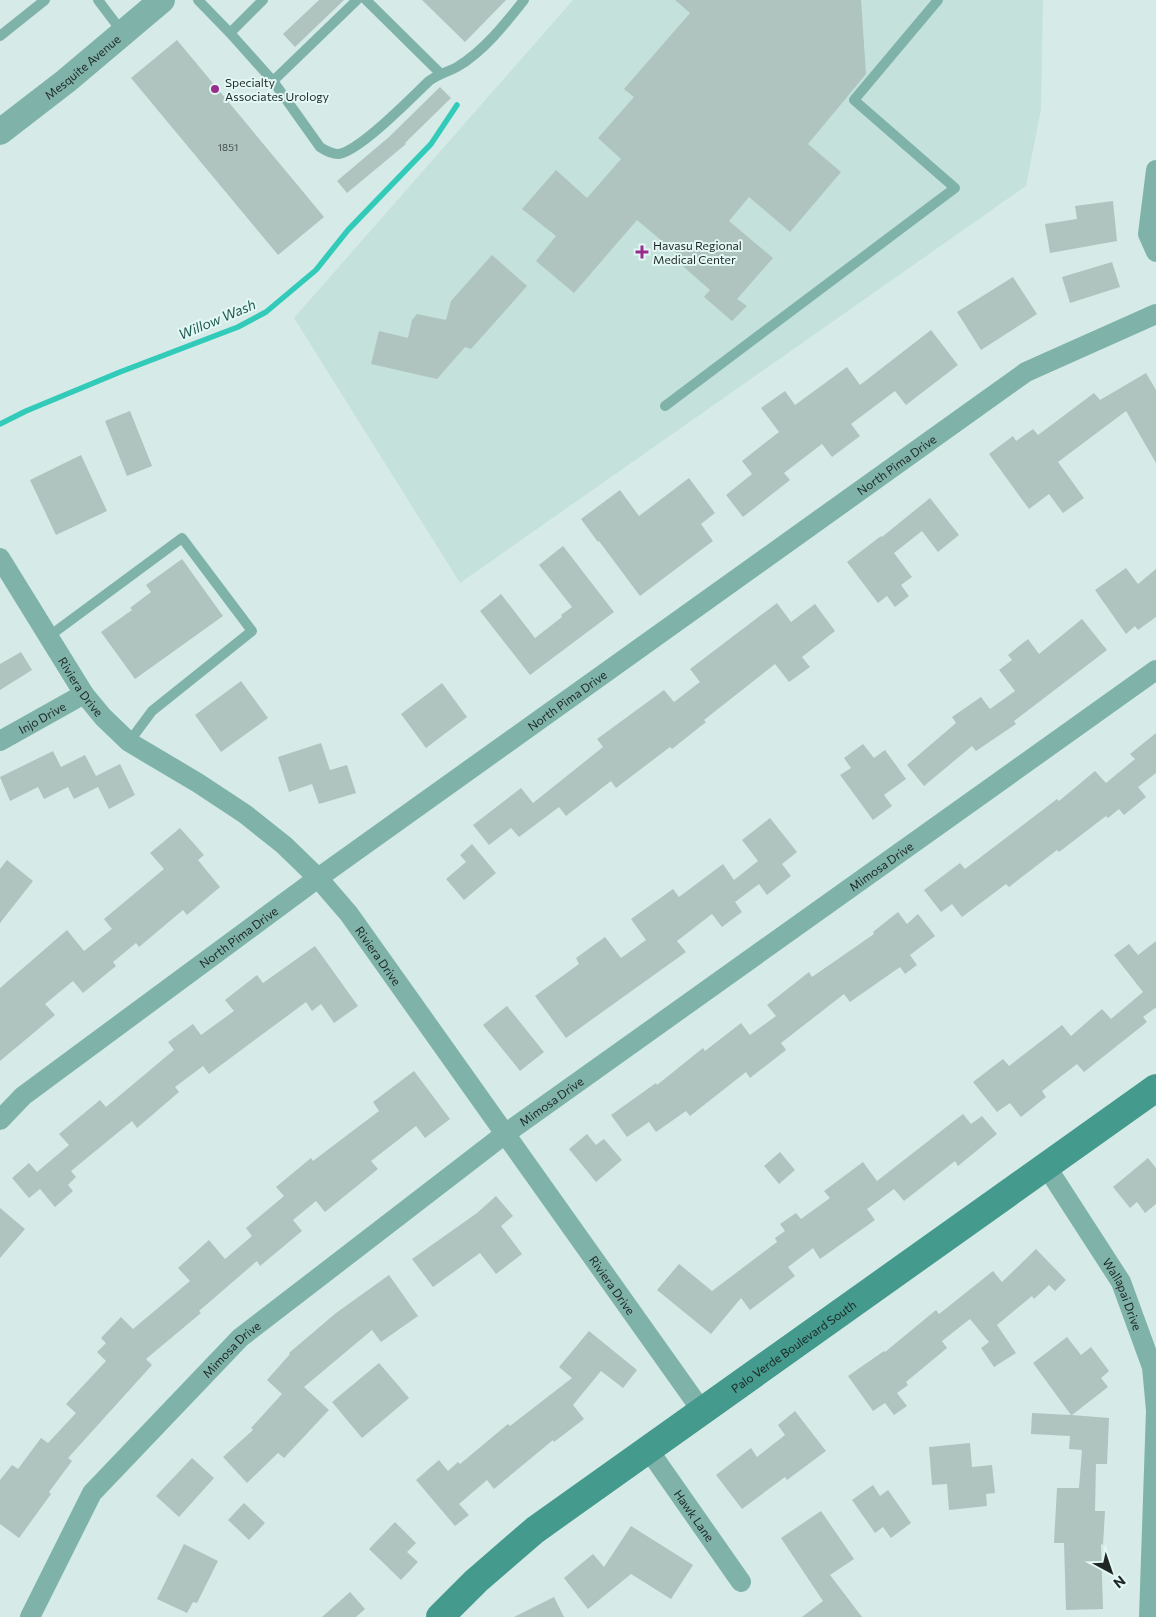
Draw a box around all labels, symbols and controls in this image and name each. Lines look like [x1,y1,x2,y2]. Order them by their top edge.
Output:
street label: Mesquite Avenue [42,32,123,102]
place label: Specialty Associates Urology [225,75,329,103]
marker: Specialty Associates Urology [209,83,221,95]
house number: 1851 [218,141,238,153]
place label: Havasu Regional Medical Center [653,238,742,266]
marker: Havasu Regional Medical Center [635,245,649,259]
water label: Willow Wash [176,295,258,343]
street label: North Pima Drive [854,432,939,498]
street label: Riviera Drive [56,654,106,719]
street label: North Pima Drive [525,667,609,733]
street label: Injo Drive [16,699,68,736]
street label: Mimosa Drive [846,839,916,894]
street label: North Pima Drive [196,903,280,970]
street label: Riviera Drive [353,923,404,988]
street label: Mimosa Drive [516,1074,586,1129]
street label: Riviera Drive [587,1253,638,1317]
street label: Wallapai Drive [1100,1255,1145,1332]
street label: Palo Verde Boulevard South [728,1297,859,1395]
street label: Mimosa Drive [199,1318,263,1380]
street label: Hawk Lane [671,1487,717,1544]
north arrow [1086,1547,1136,1597]
text: N [1110,1572,1129,1592]

